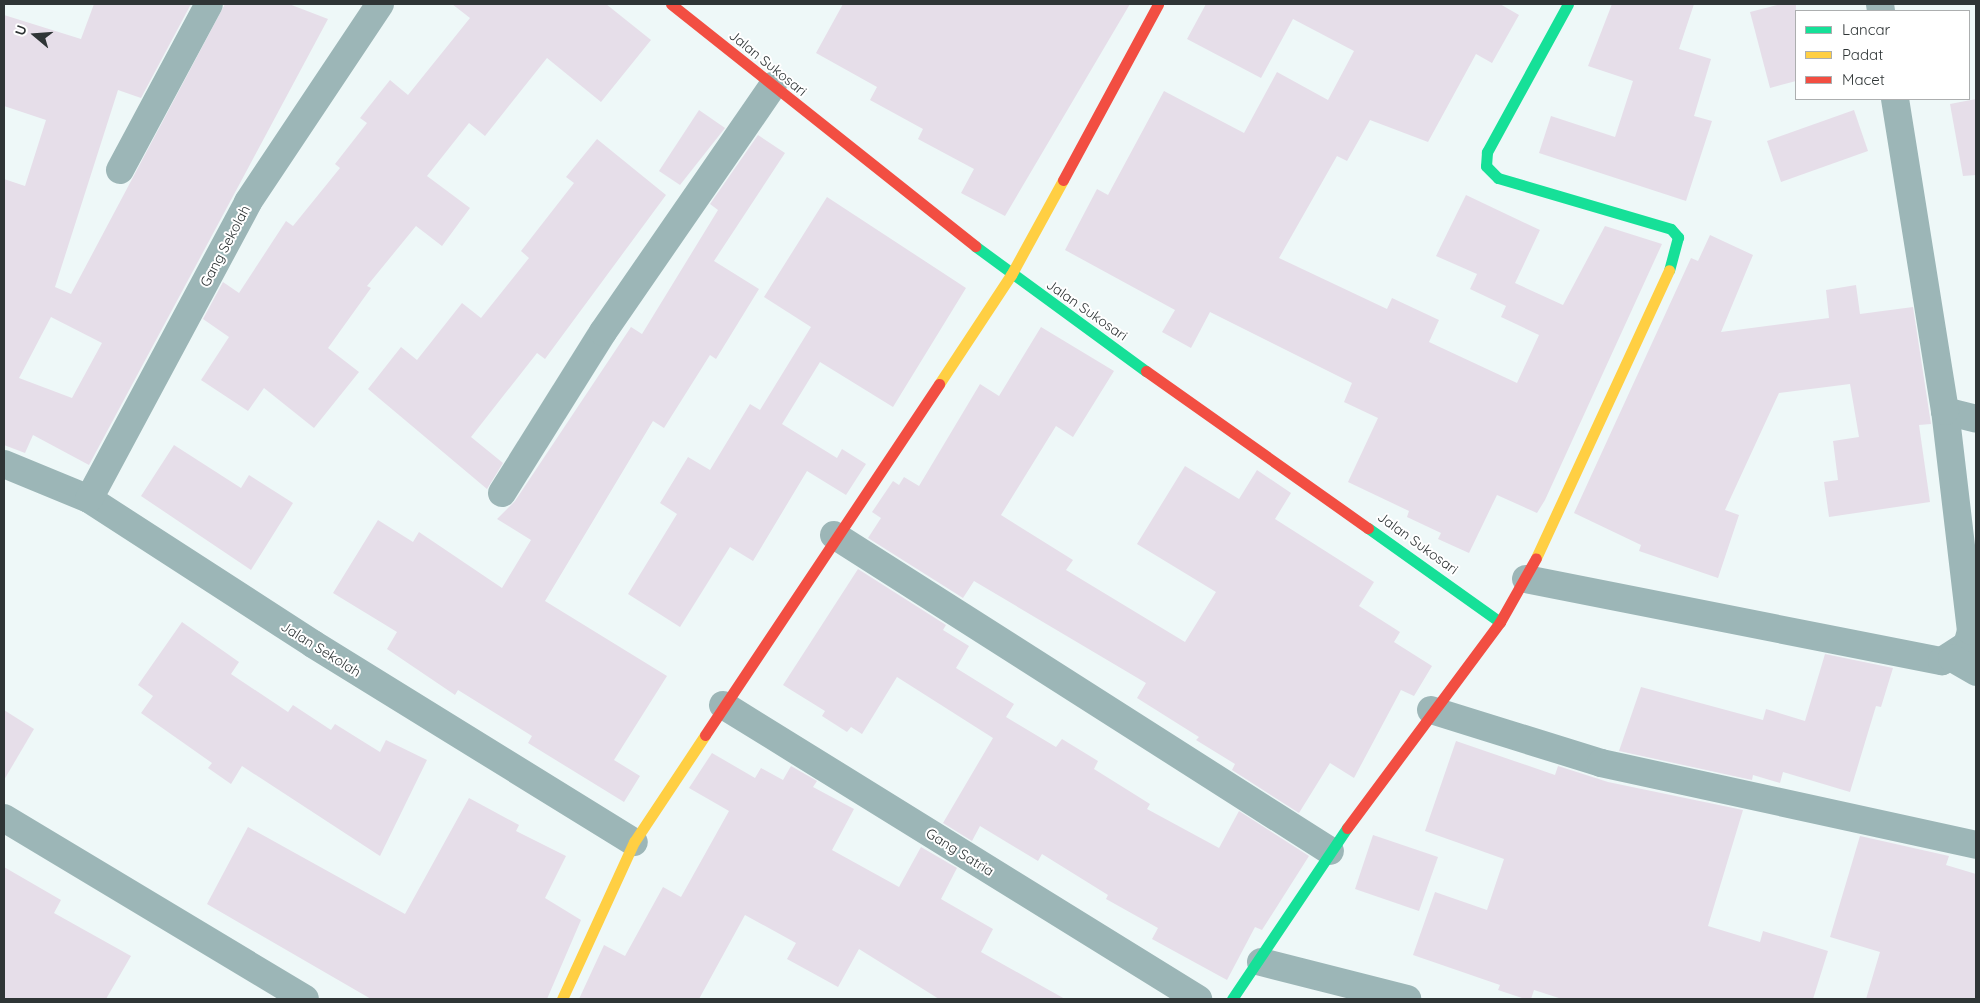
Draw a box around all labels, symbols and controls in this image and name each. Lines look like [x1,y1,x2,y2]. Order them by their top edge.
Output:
north arrow [10,10,60,60]
legend [1795,10,1970,100]
text: Lancar [1842,20,1890,39]
text: U [11,23,31,38]
street label: Jalan Sukosari [726,27,810,99]
text: Padat [1842,45,1883,64]
text: Macet [1842,70,1885,89]
street label: Gang Sekolah [196,202,254,290]
street label: Jalan Sukosari [1043,276,1131,344]
street label: Jalan Sukosari [1375,508,1461,578]
street label: Jalan Sekolah [278,618,364,680]
street label: Gang Satria [923,824,997,880]

